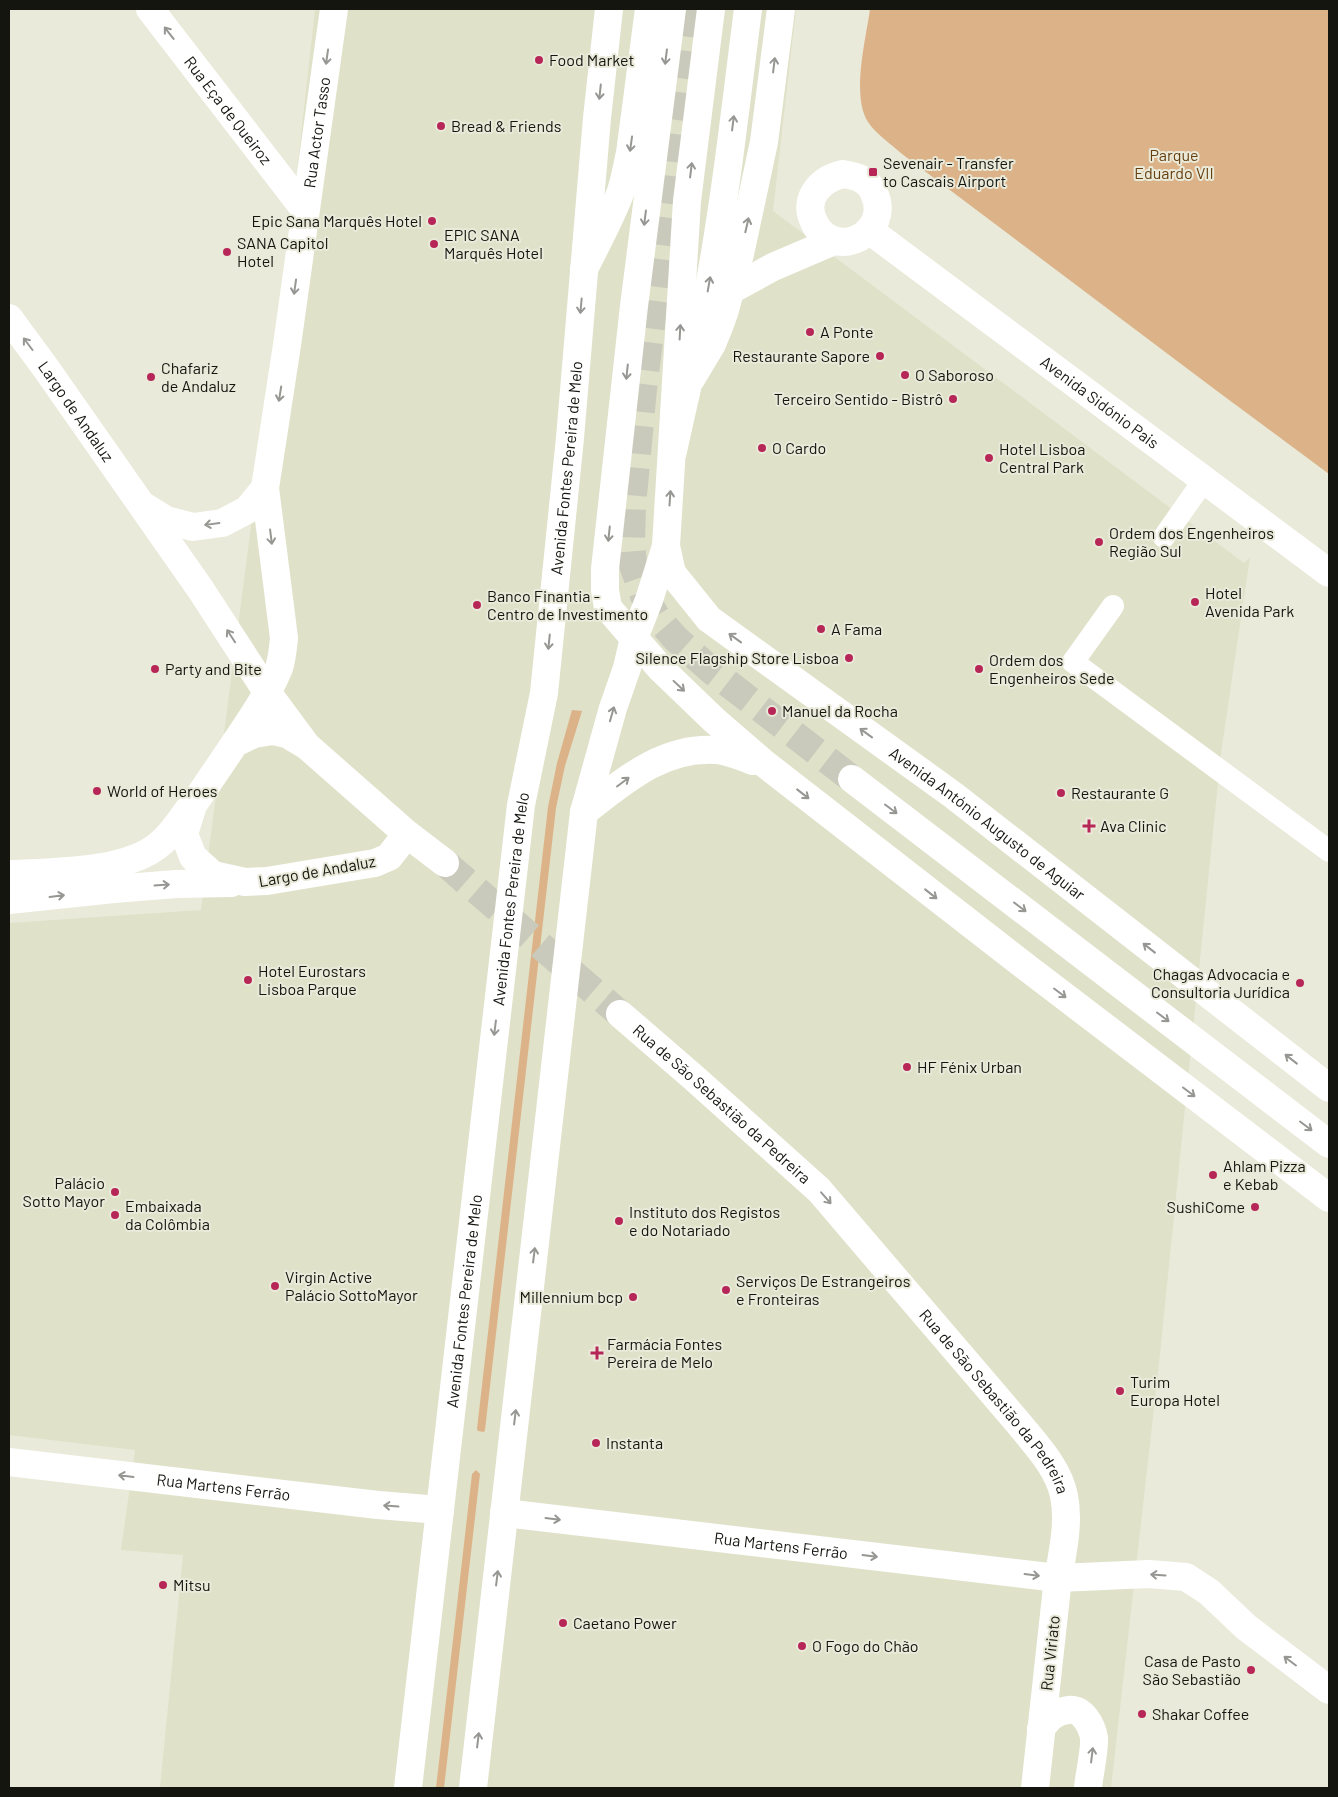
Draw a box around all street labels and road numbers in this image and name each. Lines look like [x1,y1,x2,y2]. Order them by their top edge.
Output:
street label: Rua Eça de Queiroz [181,52,276,168]
street label: Rua Actor Tasso [299,76,333,189]
street label: Avenida Sidónio Pais [1037,351,1163,452]
street label: Largo de Andaluz [35,357,118,465]
street label: Avenida Fontes Pereira de Melo [546,360,585,576]
street label: Avenida António Augusto de Aguiar [886,742,1089,904]
street label: Avenida Fontes Pereira de Melo [488,790,532,1007]
street label: Largo de Andaluz [257,851,377,890]
street label: Rua de São Sebastião da Pedreira [630,1020,815,1187]
street label: Avenida Fontes Pereira de Melo [442,1193,485,1409]
street label: Rua de São Sebastião da Pedreira [916,1305,1073,1496]
street label: Rua Martens Ferrão [156,1469,292,1504]
street label: Rua Martens Ferrão [713,1528,849,1562]
street label: Rua Viriato [1036,1614,1063,1692]

